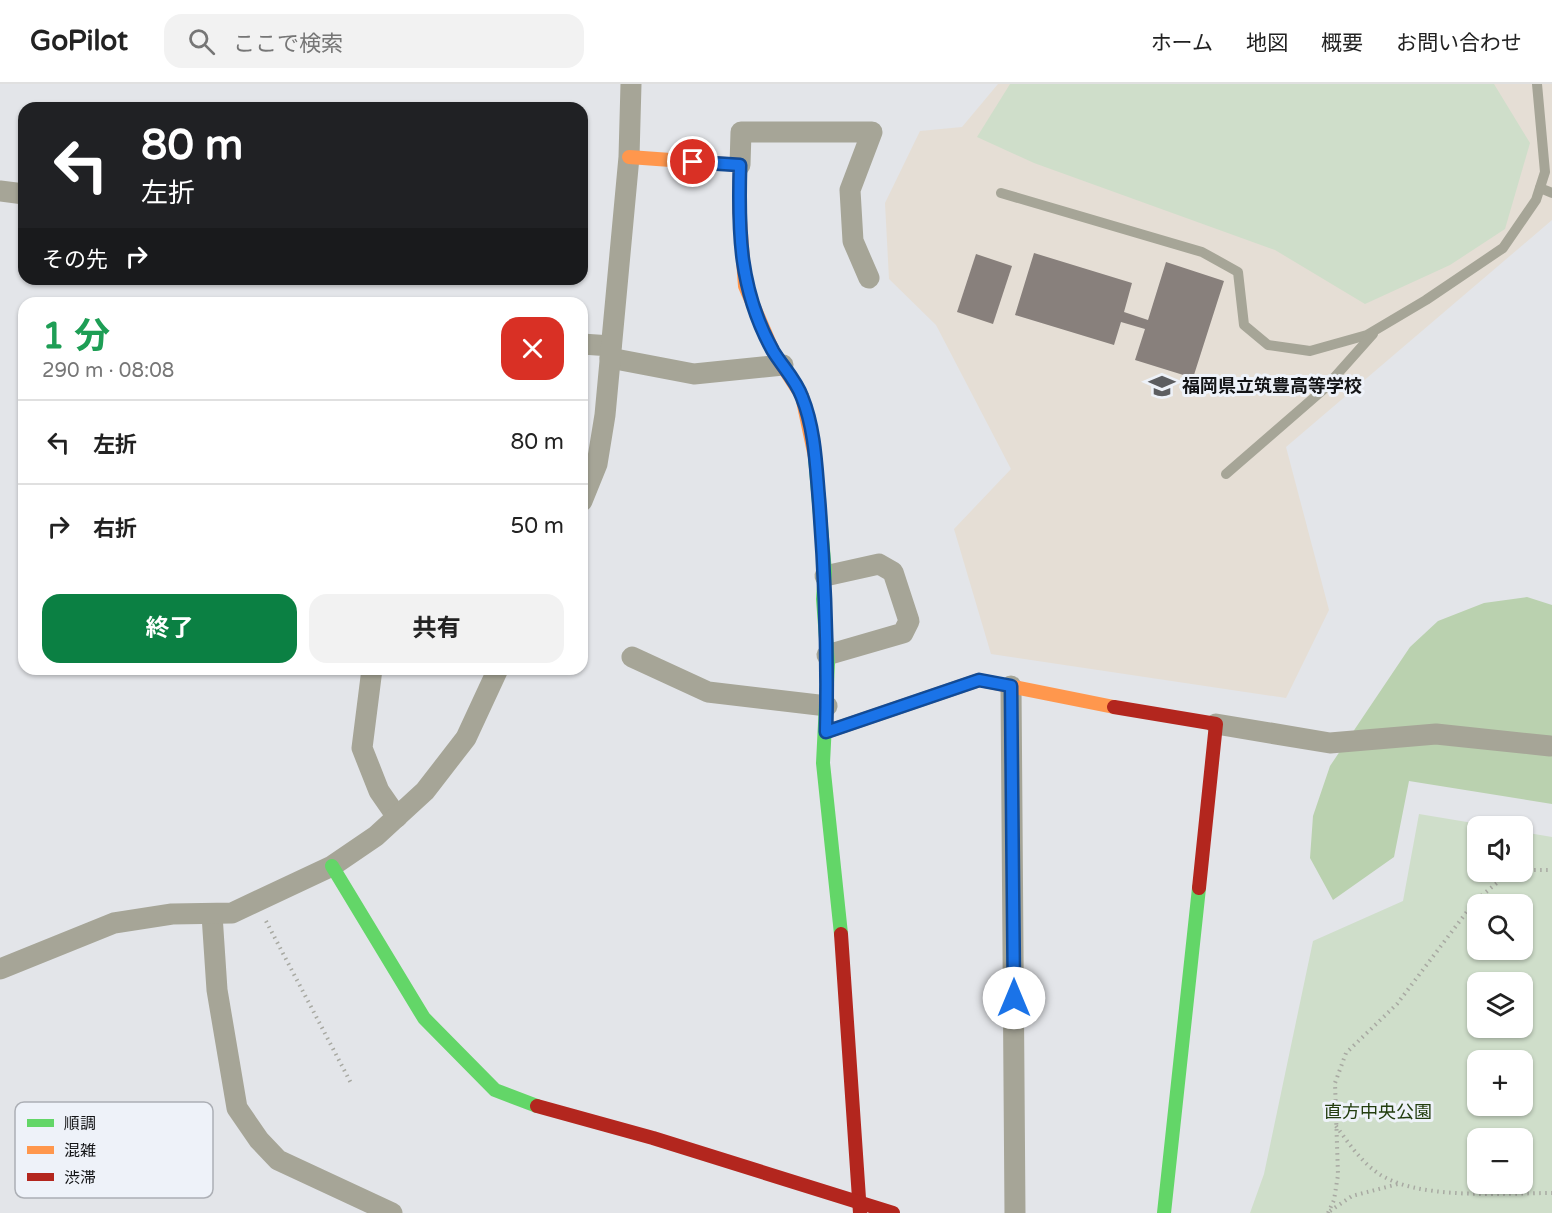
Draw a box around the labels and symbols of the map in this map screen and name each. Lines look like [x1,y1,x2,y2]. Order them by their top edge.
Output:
pin [667,136,718,187]
school or university icon: 福岡県立筑豊高等学校 [1147,371,1177,401]
place label: 福岡県立筑豊高等学校 [1182,375,1362,397]
position arrow [982,966,1046,1030]
park label: 直方中央公園 [1324,1101,1432,1123]
legend [15,1102,213,1198]
text: 順調 [64,1114,96,1134]
text: 混雑 [64,1141,96,1161]
text: 渋滞 [64,1168,96,1188]

